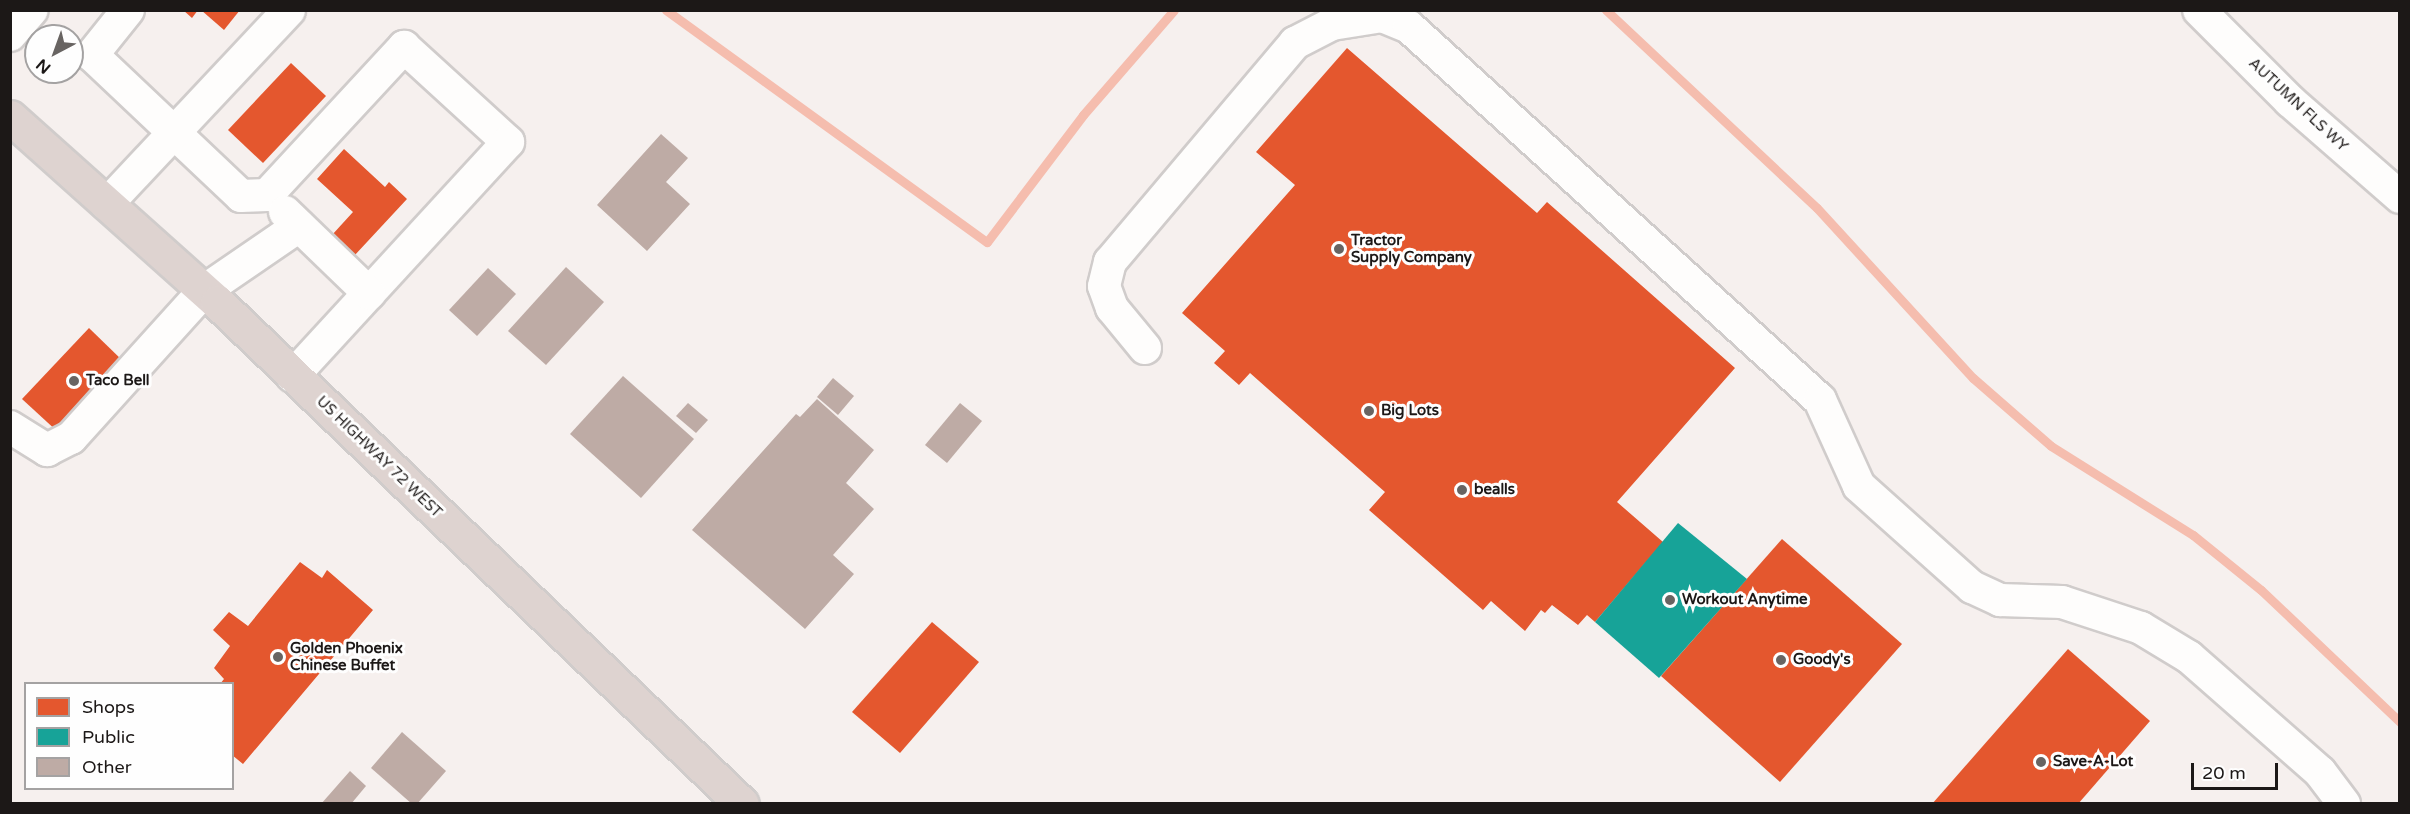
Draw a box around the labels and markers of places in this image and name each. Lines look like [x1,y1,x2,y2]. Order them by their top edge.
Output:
place label: Tractor Supply Company [1351,231,1472,266]
marker: Tractor Supply Company [1332,242,1346,256]
place label: Taco Bell [86,372,150,390]
marker: Taco Bell [67,374,81,388]
place label: Big Lots [1381,402,1439,420]
marker: Big Lots [1362,404,1376,418]
place label: bealls [1474,481,1515,499]
marker: bealls [1455,483,1469,497]
place label: Workout Anytime [1682,591,1807,609]
marker: Workout Anytime [1663,593,1677,607]
place label: Golden Phoenix Chinese Buffet [290,639,403,674]
marker: Golden Phoenix Chinese Buffet [271,650,285,664]
place label: Goody's [1793,651,1851,669]
marker: Goody's [1774,653,1788,667]
place label: Save-A-Lot [2053,753,2133,771]
marker: Save-A-Lot [2034,755,2048,769]

